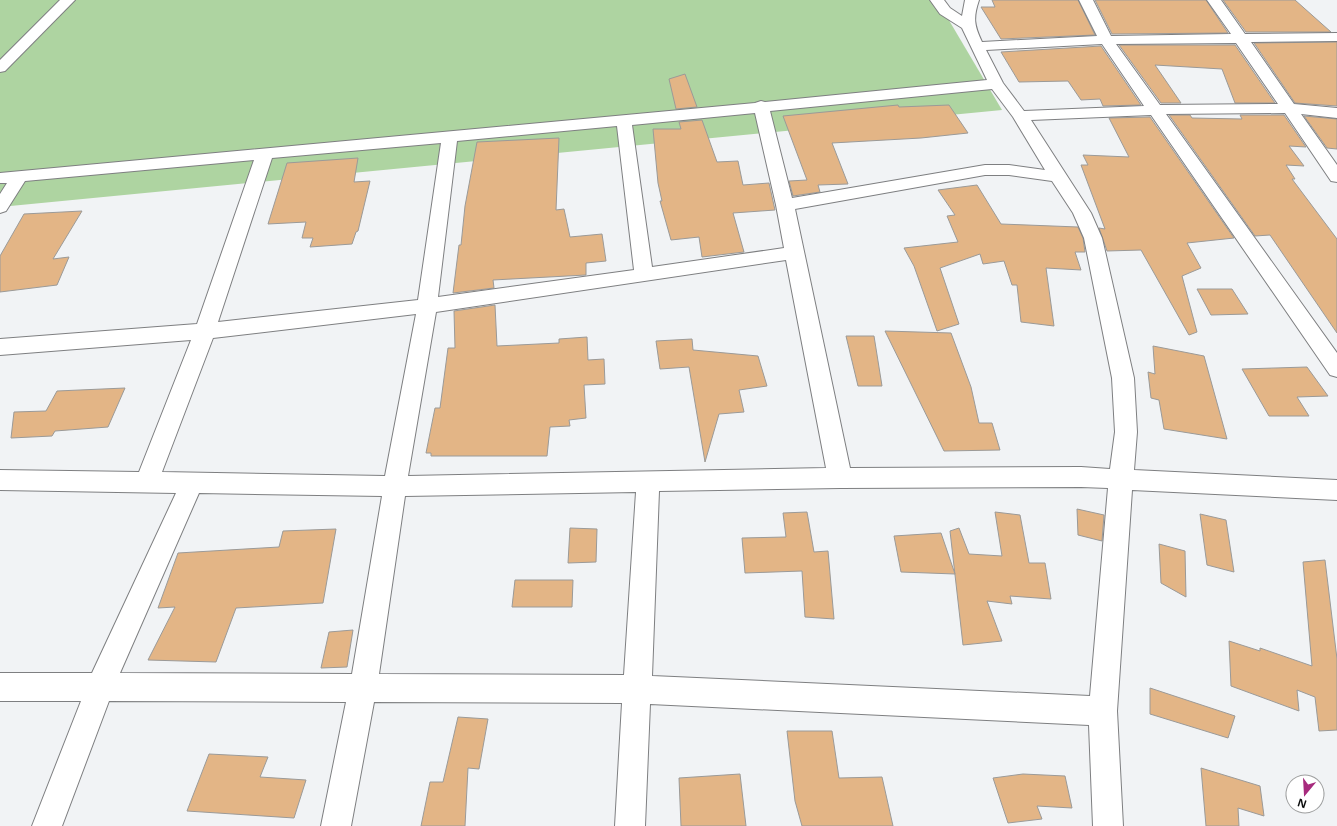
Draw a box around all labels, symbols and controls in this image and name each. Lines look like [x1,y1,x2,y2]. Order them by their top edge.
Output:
north arrow [1285,774,1325,814]
text: N [1295,795,1308,813]

